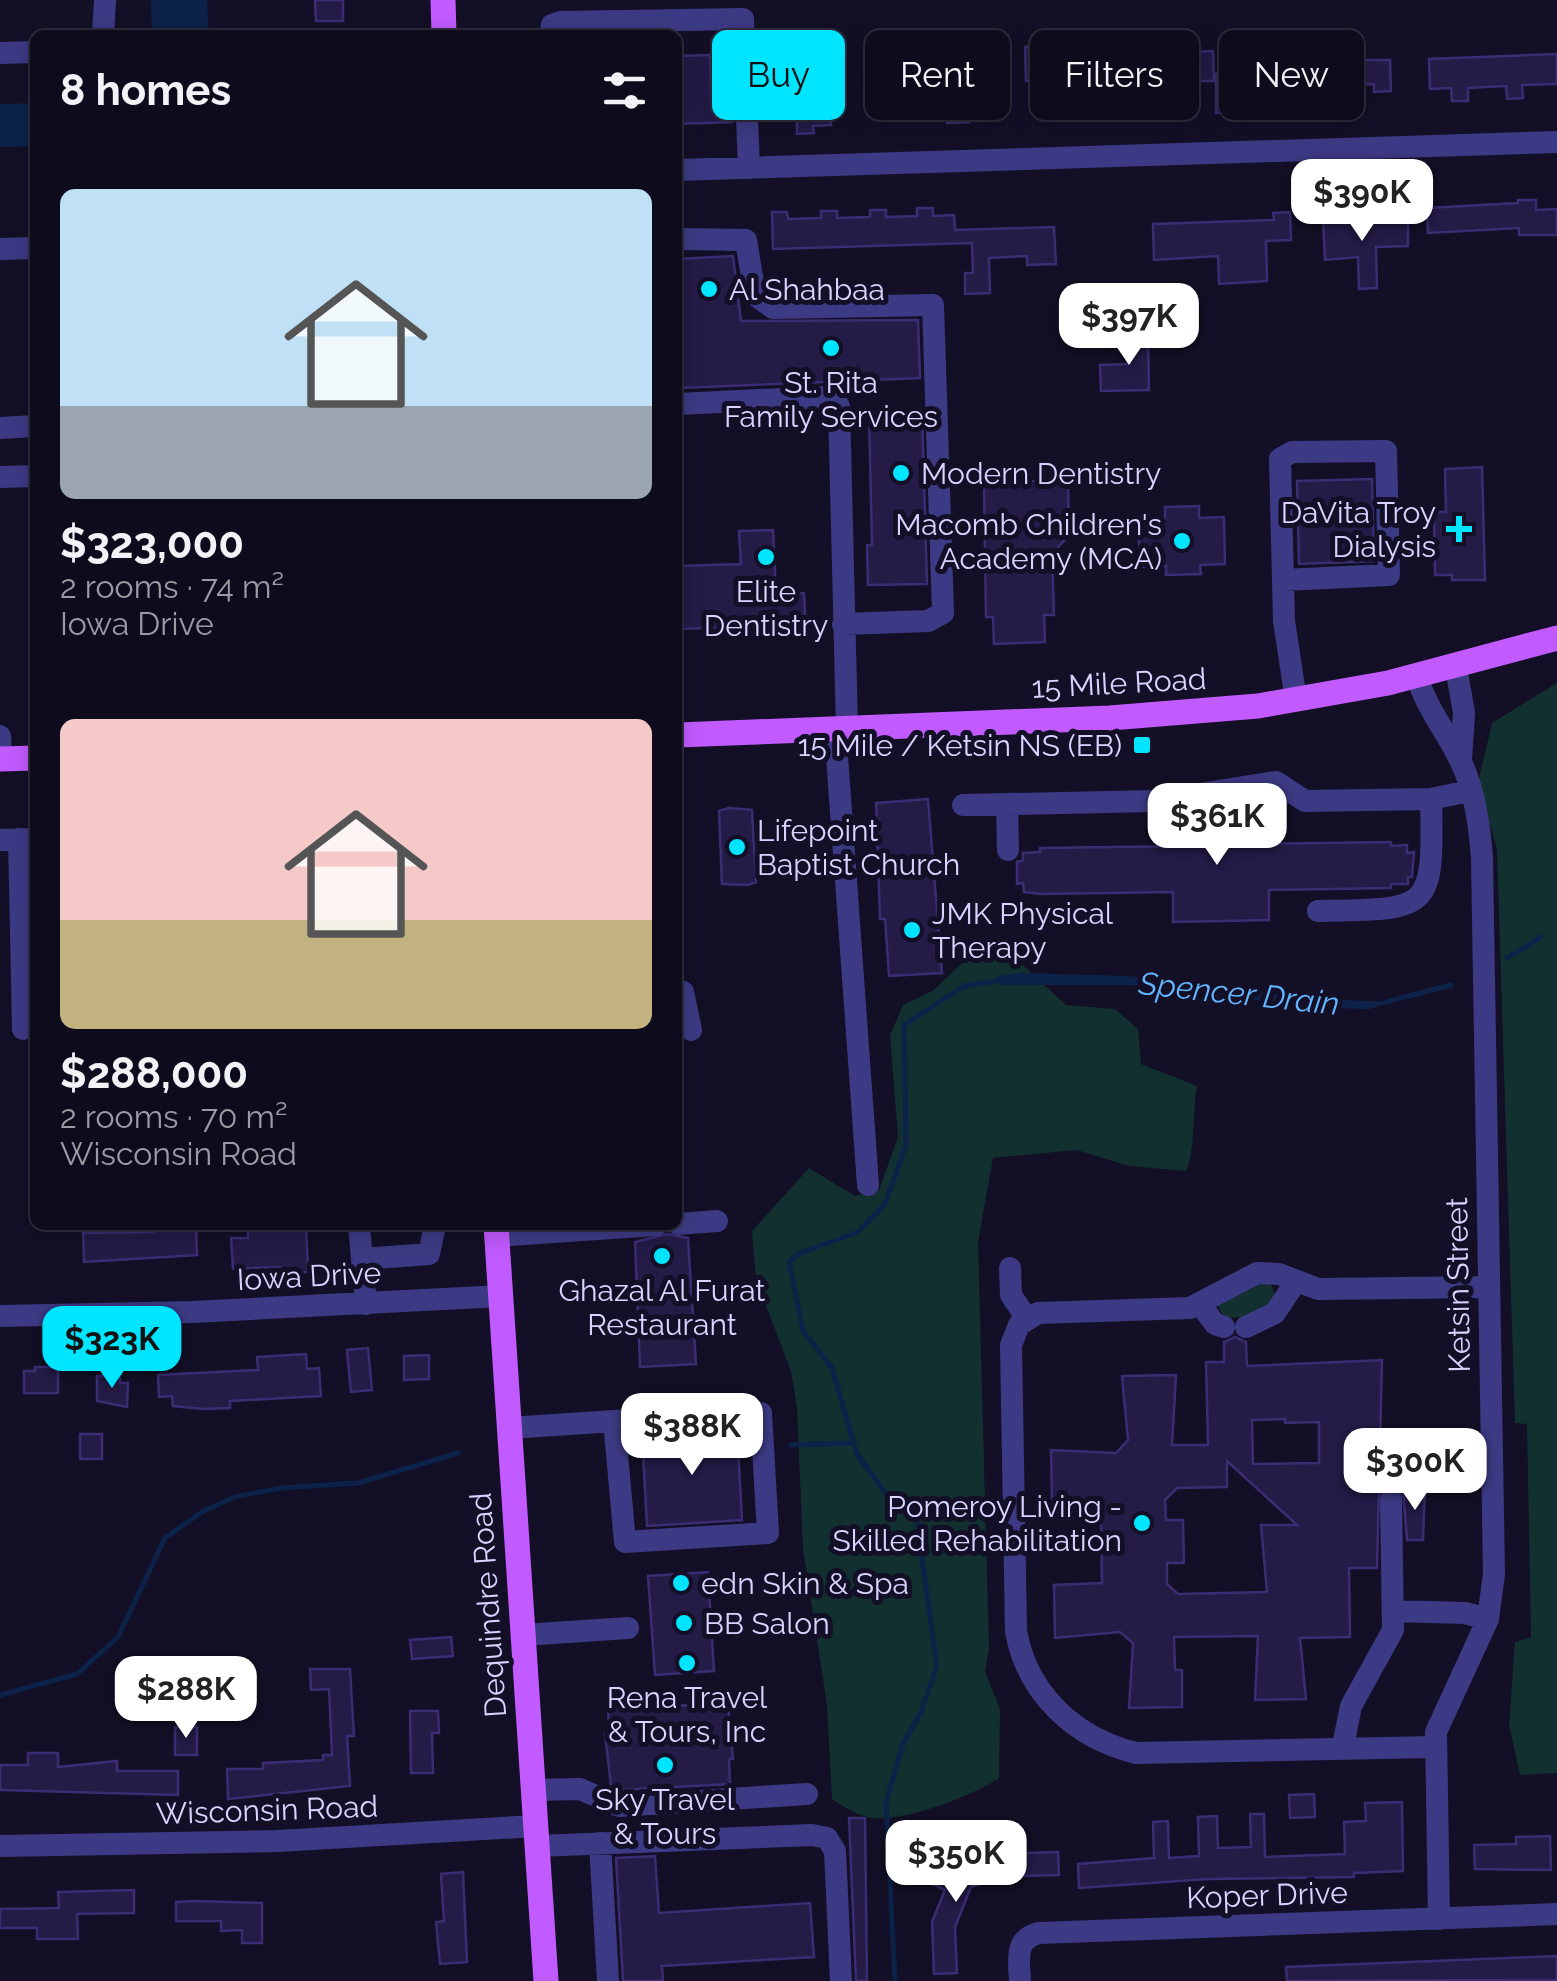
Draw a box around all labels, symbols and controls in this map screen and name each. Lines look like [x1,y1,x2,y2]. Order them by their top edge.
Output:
chip: Buy [712,30,845,120]
chip: Rent [865,30,1010,120]
chip: Filters [1030,30,1199,120]
chip: New [1219,30,1364,120]
icon: filters [597,63,652,118]
text: 8 homes [60,66,231,115]
pin: $390K [1292,159,1432,244]
text: $390K [1313,173,1411,210]
icon: home [266,254,446,434]
place label: Al Shahbaa [729,272,885,307]
marker: Al Shahbaa [698,278,720,300]
pin: $397K [1059,283,1199,368]
text: $397K [1081,297,1177,334]
marker: St. Rita Family Services [820,337,842,359]
place label: St. Rita Family Services [724,365,938,434]
place label: Modern Dentistry [921,456,1161,491]
marker: Modern Dentistry [890,462,912,484]
place label: DaVita Troy Dialysis [1281,495,1436,564]
place label: Macomb Children's Academy (MCA) [895,507,1162,576]
marker: DaVita Troy Dialysis [1446,516,1472,542]
text: $323,000 [60,519,244,568]
marker: Macomb Children's Academy (MCA) [1171,530,1193,552]
marker: Elite Dentistry [755,546,777,568]
text: 2 rooms · 74 m² [60,568,284,605]
place label: Elite Dentistry [704,574,828,643]
text: Iowa Drive [60,605,214,642]
street label: 15 Mile Road [1031,661,1207,705]
place label: 15 Mile / Ketsin NS (EB) [798,728,1122,763]
marker: 15 Mile / Ketsin NS (EB) [1131,734,1153,756]
pin: $361K [1147,783,1287,868]
icon: home [266,784,446,964]
text: $361K [1170,797,1264,834]
place label: Lifepoint Baptist Church [757,813,960,882]
marker: Lifepoint Baptist Church [726,836,748,858]
place label: JMK Physical Therapy [932,896,1114,965]
marker: JMK Physical Therapy [901,919,923,941]
water label: Spencer Drain [1136,964,1341,1022]
text: $288,000 [60,1049,248,1098]
text: 2 rooms · 70 m² [60,1098,287,1135]
text: Wisconsin Road [60,1135,297,1172]
street label: Ketsin Street [1439,1197,1477,1373]
marker: Ghazal Al Furat Restaurant [651,1245,673,1267]
street label: Iowa Drive [236,1255,382,1297]
place label: Ghazal Al Furat Restaurant [559,1273,765,1342]
pin: $323K [42,1306,182,1391]
text: $323K [64,1320,160,1357]
pin: $388K [622,1393,762,1478]
text: $388K [643,1407,741,1444]
pin: $300K [1345,1428,1485,1513]
text: $300K [1366,1442,1464,1479]
place label: Pomeroy Living - Skilled Rehabilitation [833,1489,1122,1558]
street label: Dequindre Road [463,1491,513,1719]
marker: Pomeroy Living - Skilled Rehabilitation [1131,1512,1153,1534]
place label: edn Skin & Spa [701,1566,909,1601]
marker: edn Skin & Spa [670,1572,692,1594]
place label: BB Salon [704,1606,830,1641]
marker: BB Salon [673,1612,695,1634]
marker: Rena Travel & Tours, Inc [676,1652,698,1674]
pin: $288K [116,1656,256,1741]
text: $288K [137,1670,235,1707]
place label: Rena Travel & Tours, Inc [607,1680,768,1749]
marker: Sky Travel & Tours [654,1754,676,1776]
place label: Sky Travel & Tours [595,1782,736,1851]
street label: Wisconsin Road [155,1789,379,1831]
pin: $350K [886,1820,1026,1905]
text: $350K [908,1834,1004,1871]
street label: Koper Drive [1186,1875,1348,1915]

